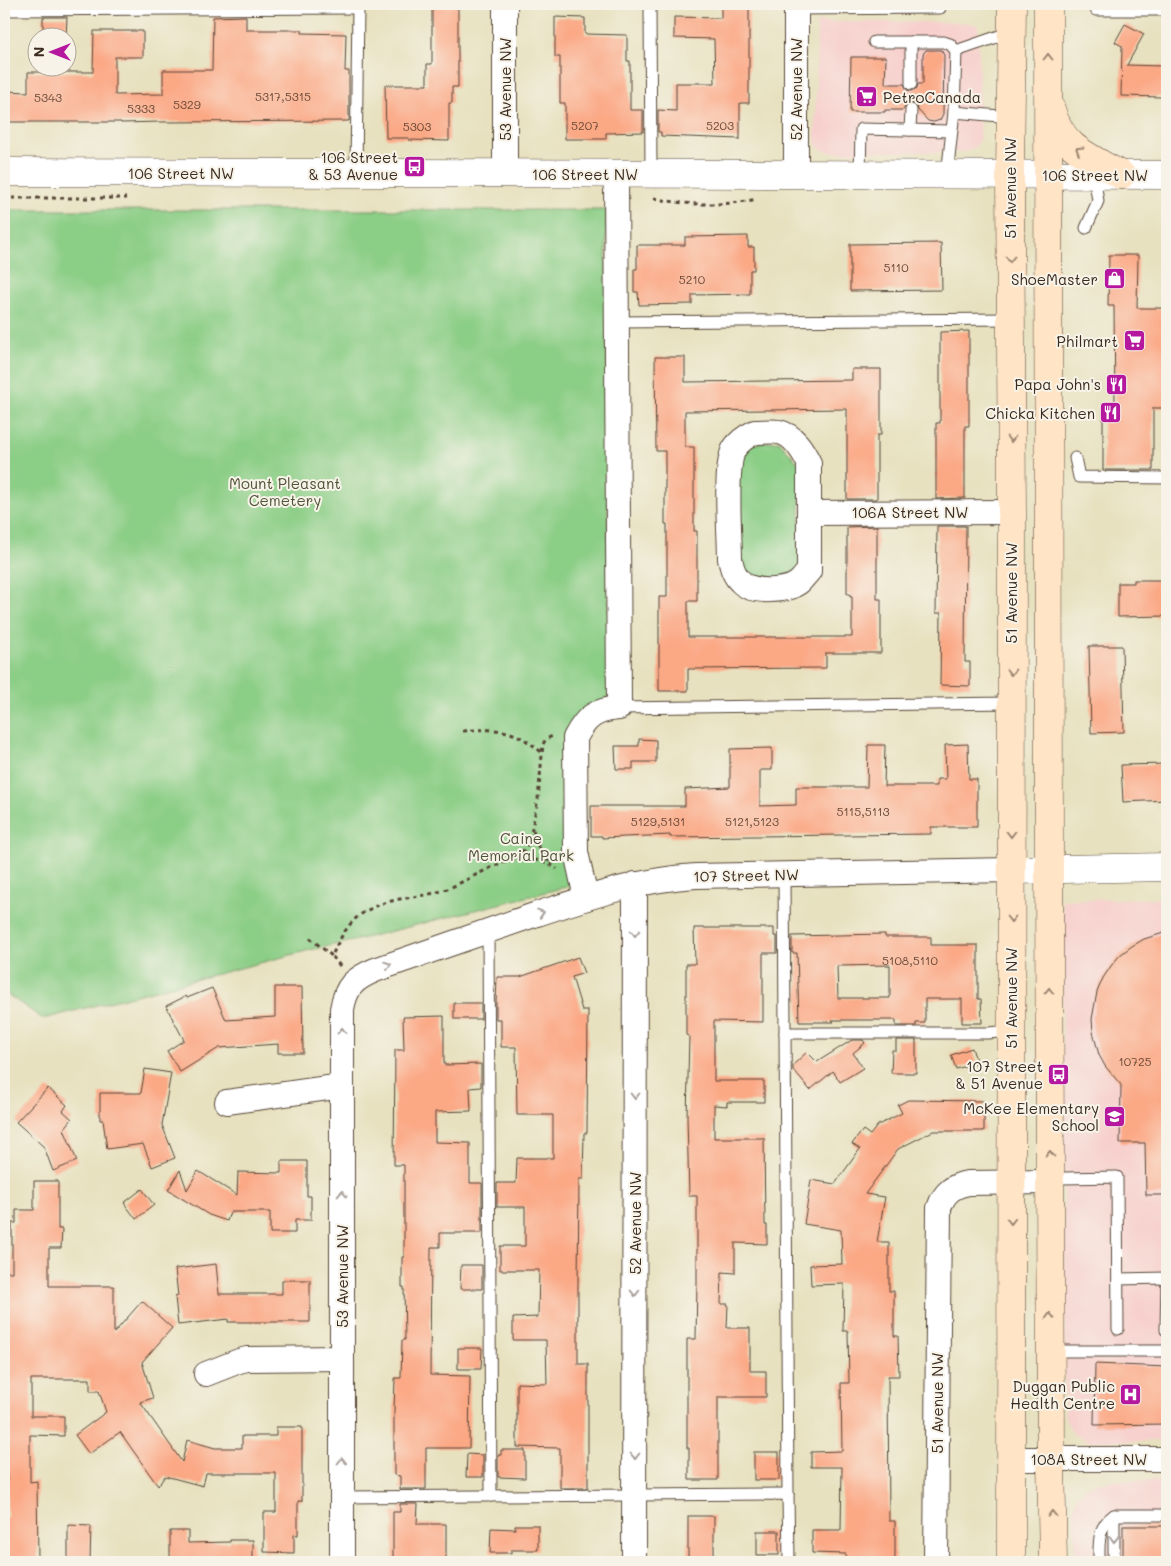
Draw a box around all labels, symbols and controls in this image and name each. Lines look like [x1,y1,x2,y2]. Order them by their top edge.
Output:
north arrow [28,28,78,78]
street label: 53 Avenue NW [495,37,515,141]
street label: 52 Avenue NW [786,38,806,140]
text: N [29,47,48,57]
one-way arrow [1043,53,1053,60]
supermarket icon: PetroCanada [855,85,879,109]
place label: PetroCanada [883,87,981,107]
house number: 5317,5315 [255,88,311,104]
house number: 5343 [34,89,62,105]
house number: 5329 [173,96,201,112]
house number: 5333 [127,100,155,116]
house number: 5207 [571,117,599,133]
house number: 5203 [706,117,734,133]
house number: 5303 [403,118,431,134]
street label: 51 Avenue NW [1000,137,1020,239]
place label: 106 Street & 53 Avenue [308,147,398,184]
one-way arrow [1076,147,1085,157]
bus stop icon: 106 Street & 53 Avenue [402,154,426,178]
street label: 106 Street NW [128,163,234,183]
street label: 106 Street NW [532,164,638,184]
street label: 106 Street NW [1042,165,1148,185]
one-way arrow [1005,256,1015,264]
house number: 5110 [883,259,909,275]
shop icon: ShoeMaster [1102,267,1126,291]
place label: ShoeMaster [1011,269,1098,289]
house number: 5210 [679,271,706,287]
supermarket icon: Philmart [1122,329,1146,353]
place label: Philmart [1057,331,1118,351]
restaurant icon: Papa John's [1105,372,1129,396]
place label: Papa John's [1015,374,1101,394]
restaurant icon: Chicka Kitchen [1099,401,1123,425]
place label: Chicka Kitchen [985,403,1095,423]
one-way arrow [1006,436,1016,444]
park label: Mount Pleasant Cemetery [229,473,341,510]
street label: 106A Street NW [852,502,969,522]
street label: 51 Avenue NW [1001,542,1021,644]
one-way arrow [1006,668,1016,676]
house number: 5115,5113 [836,803,890,819]
house number: 5129,5131 [631,813,685,829]
house number: 5121,5123 [725,813,779,829]
park label: Caine Memorial Park [468,828,574,865]
one-way arrow [1006,831,1016,839]
street label: 107 Street NW [693,864,799,886]
one-way arrow [537,909,545,919]
one-way arrow [1006,916,1016,923]
one-way arrow [630,930,640,937]
street label: 51 Avenue NW [1001,947,1021,1049]
house number: 5108,5110 [882,952,938,968]
one-way arrow [383,961,391,971]
one-way arrow [1044,987,1054,994]
one-way arrow [337,1027,347,1034]
house number: 10725 [1118,1053,1152,1069]
place label: 107 Street & 51 Avenue [955,1056,1043,1093]
bus stop icon: 107 Street & 51 Avenue [1047,1063,1071,1087]
one-way arrow [630,1092,640,1100]
place label: McKee Elementary School [963,1098,1099,1135]
school or university icon: McKee Elementary School [1103,1105,1127,1129]
one-way arrow [1045,1149,1055,1157]
street label: 52 Avenue NW [625,1172,645,1274]
one-way arrow [337,1189,347,1197]
one-way arrow [1006,1218,1016,1226]
street label: 53 Avenue NW [332,1224,352,1328]
one-way arrow [630,1290,640,1297]
one-way arrow [1045,1312,1055,1320]
street label: 51 Avenue NW [927,1352,947,1454]
place label: Duggan Public Health Centre [1010,1376,1115,1413]
hospital icon: Duggan Public Health Centre [1119,1383,1143,1407]
street label: 108A Street NW [1030,1449,1148,1469]
one-way arrow [630,1452,640,1460]
one-way arrow [337,1457,347,1464]
one-way arrow [1047,1509,1057,1517]
one-way arrow [1109,1535,1119,1543]

